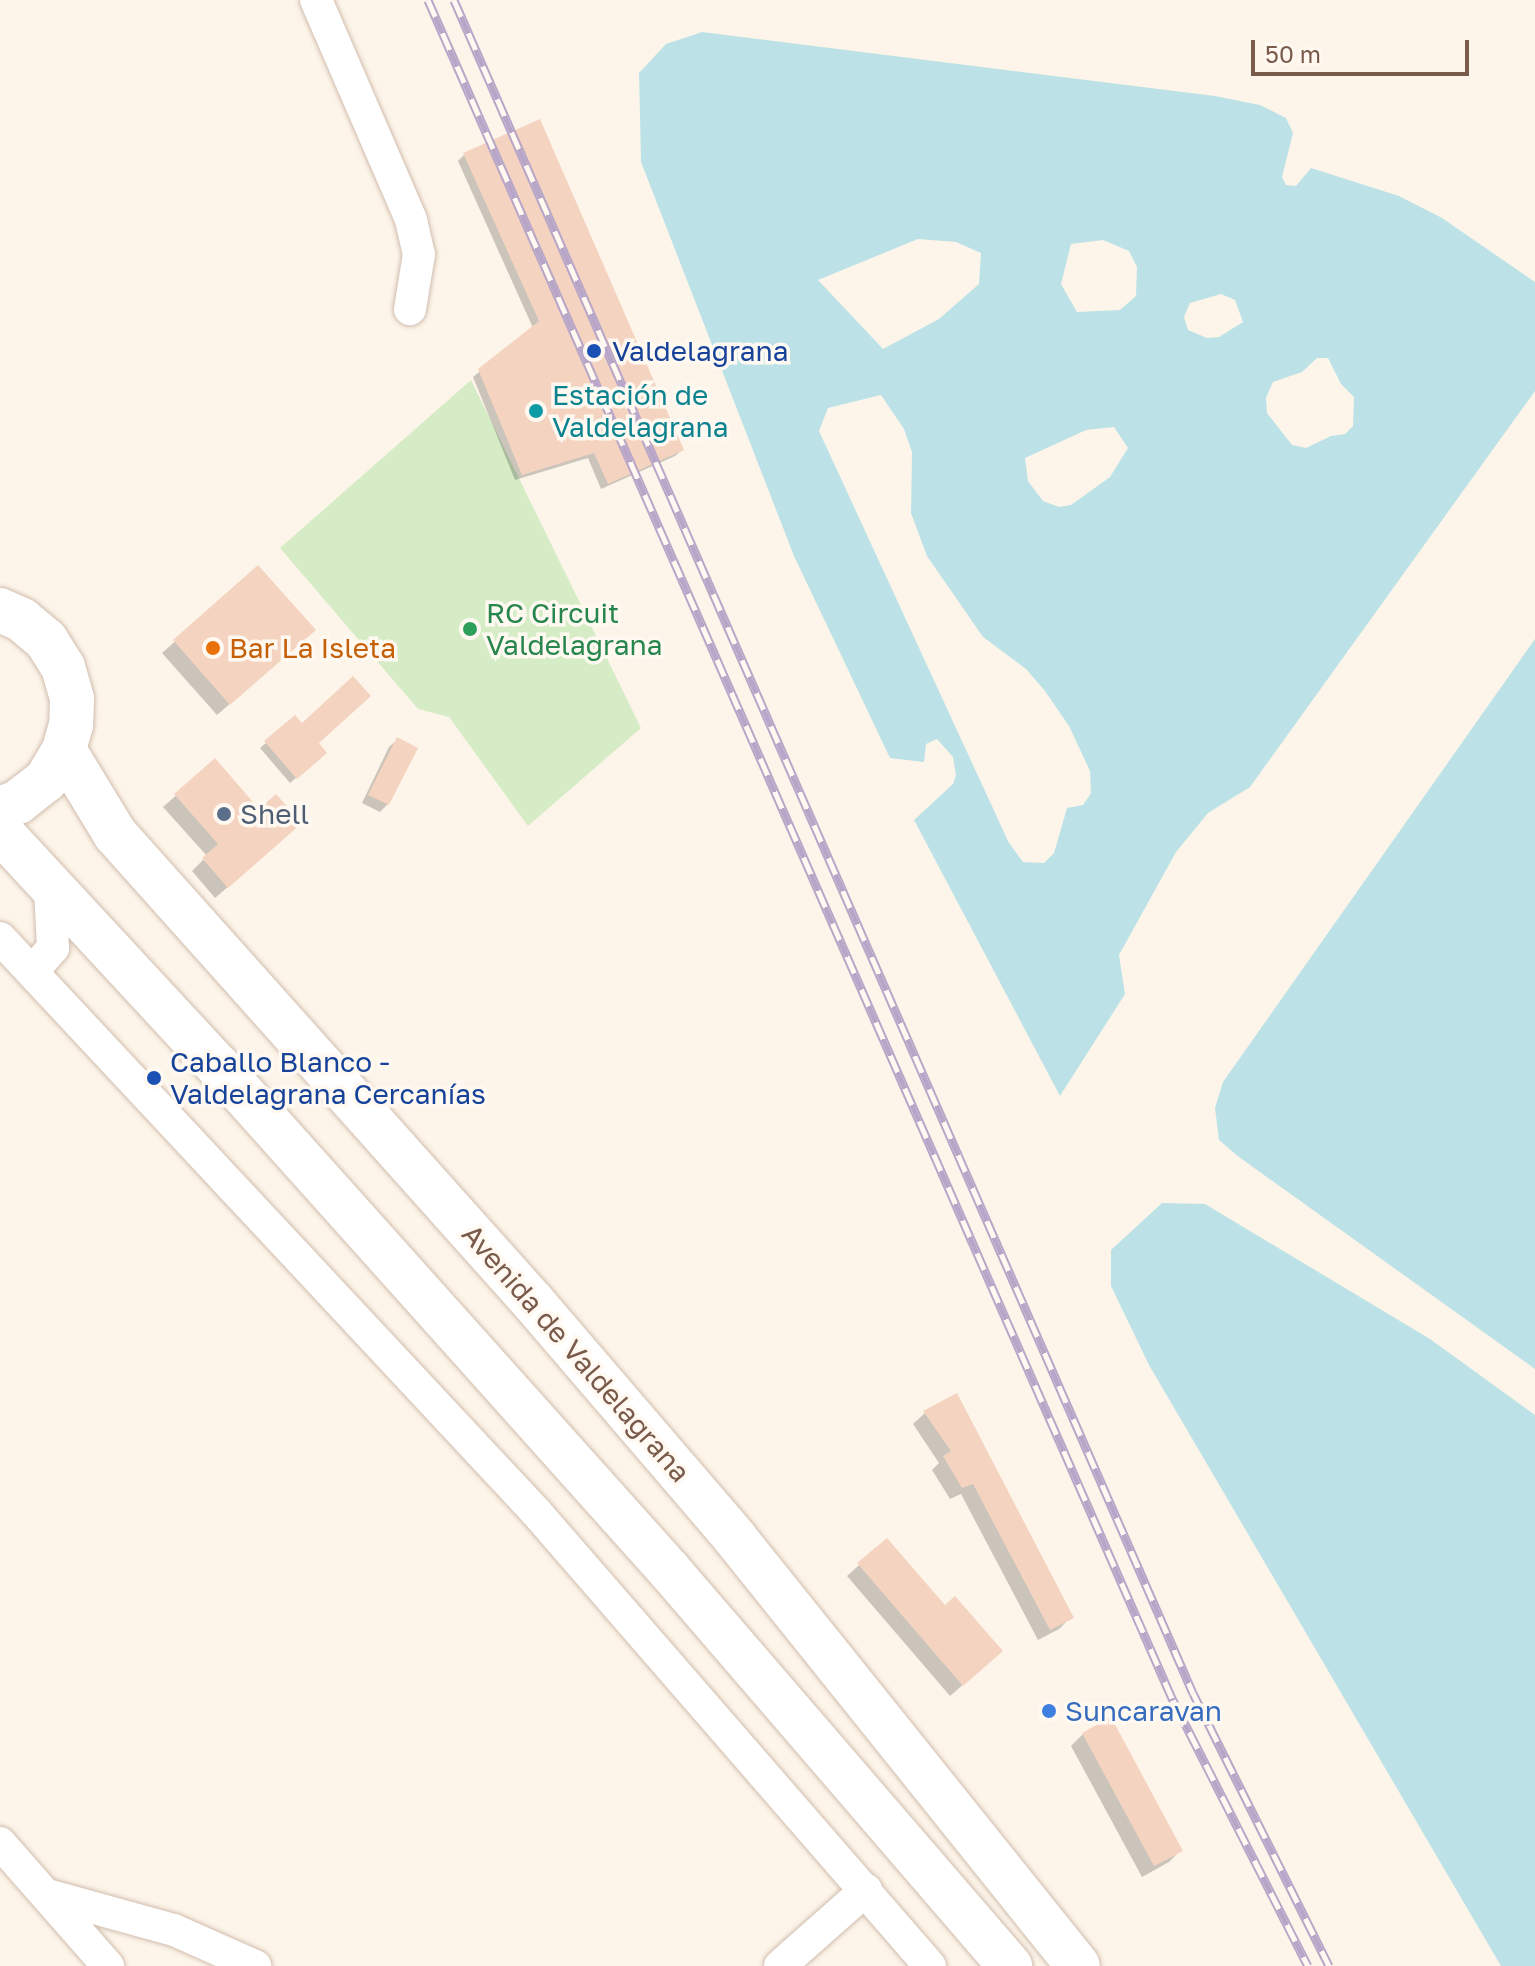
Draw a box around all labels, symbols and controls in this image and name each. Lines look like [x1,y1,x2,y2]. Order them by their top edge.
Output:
scale bar [1255,24,1473,74]
text: 50 m [1265,39,1321,68]
place label: Valdelagrana [612,334,789,368]
marker: Valdelagrana [583,340,605,362]
place label: Estación de Valdelagrana [552,378,729,444]
marker: Estación de Valdelagrana [527,402,545,420]
place label: RC Circuit Valdelagrana [486,596,663,662]
marker: RC Circuit Valdelagrana [461,620,479,638]
place label: Bar La Isleta [229,631,396,665]
marker: Bar La Isleta [204,639,222,657]
place label: Shell [240,797,309,831]
marker: Shell [215,805,233,823]
place label: Caballo Blanco - Valdelagrana Cercanías [170,1045,486,1111]
marker: Caballo Blanco - Valdelagrana Cercanías [145,1069,163,1087]
street label: Avenida de Valdelagrana [455,1217,697,1489]
place label: Suncaravan [1065,1694,1222,1728]
marker: Suncaravan [1040,1702,1058,1720]

